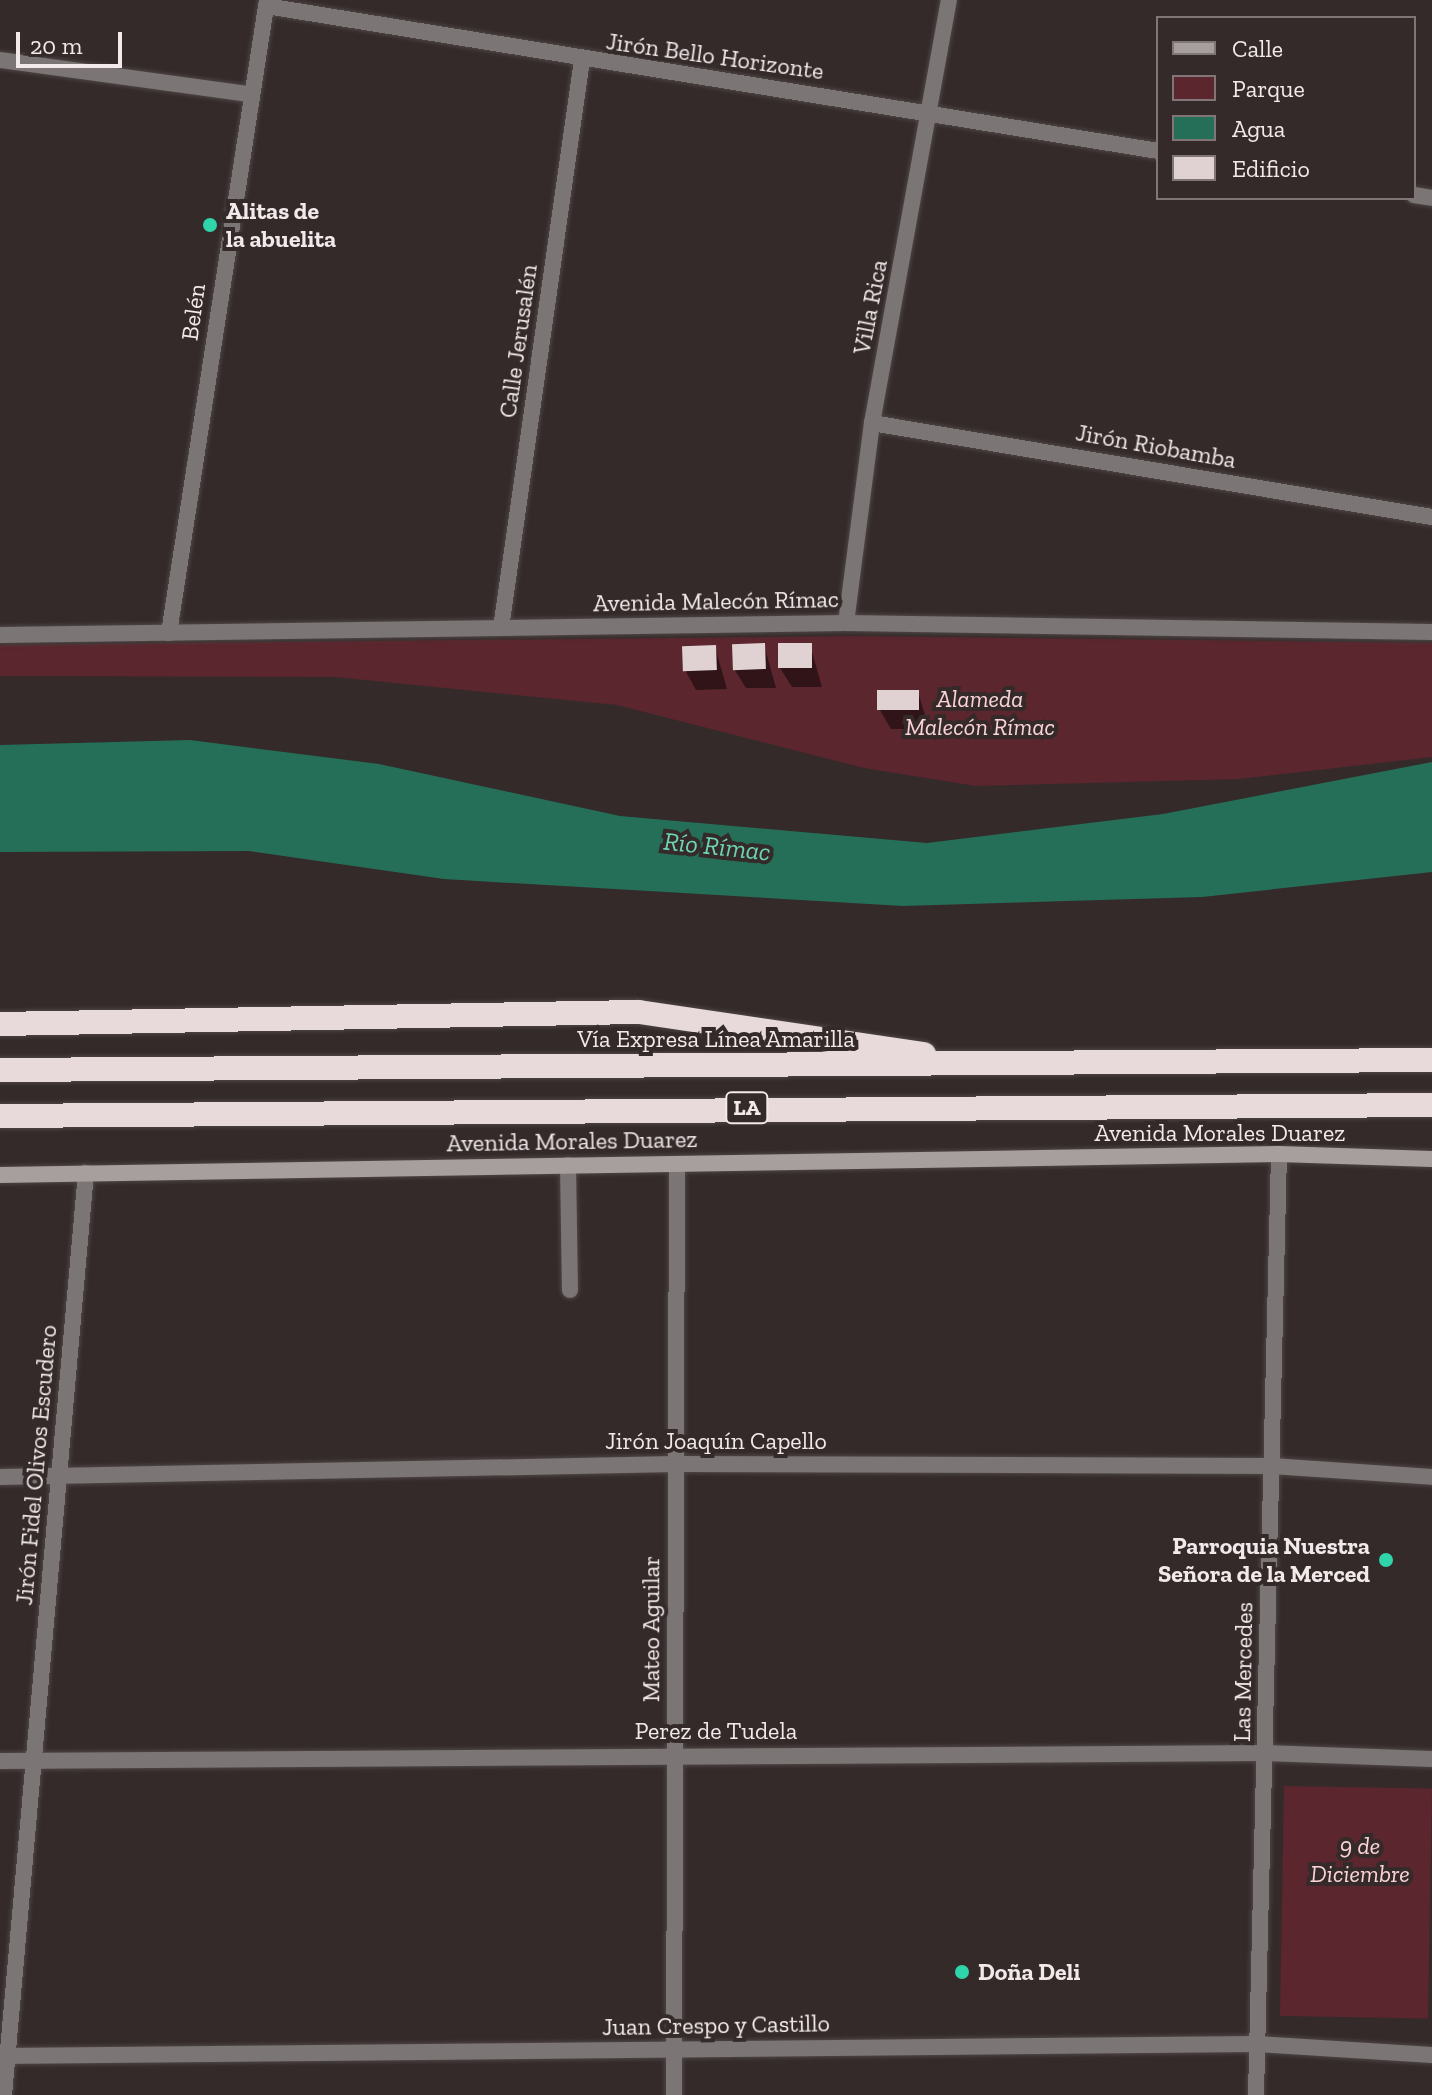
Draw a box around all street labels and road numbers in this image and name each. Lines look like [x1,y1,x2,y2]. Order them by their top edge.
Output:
street label: Jirón Bello Horizonte [604,26,826,86]
street label: Villa Rica [847,257,893,357]
street label: Calle Jerusalén [493,262,543,420]
street label: Belén [175,282,211,342]
street label: Jirón Riobamba [1074,418,1238,474]
street label: Avenida Malecón Rímac [593,584,839,618]
street label: Vía Expresa Línea Amarilla [577,1025,855,1053]
road number: LA [725,1090,769,1126]
street label: Avenida Morales Duarez [1095,1119,1345,1147]
street label: Avenida Morales Duarez [446,1124,698,1158]
street label: Jirón Fidel Olivos Escudero [9,1324,63,1606]
street label: Jirón Joaquín Capello [605,1427,827,1455]
street label: Mateo Aguilar [637,1555,665,1703]
street label: Las Mercedes [1227,1602,1259,1742]
street label: Perez de Tudela [634,1717,798,1745]
street label: Juan Crespo y Castillo [601,2009,831,2041]

